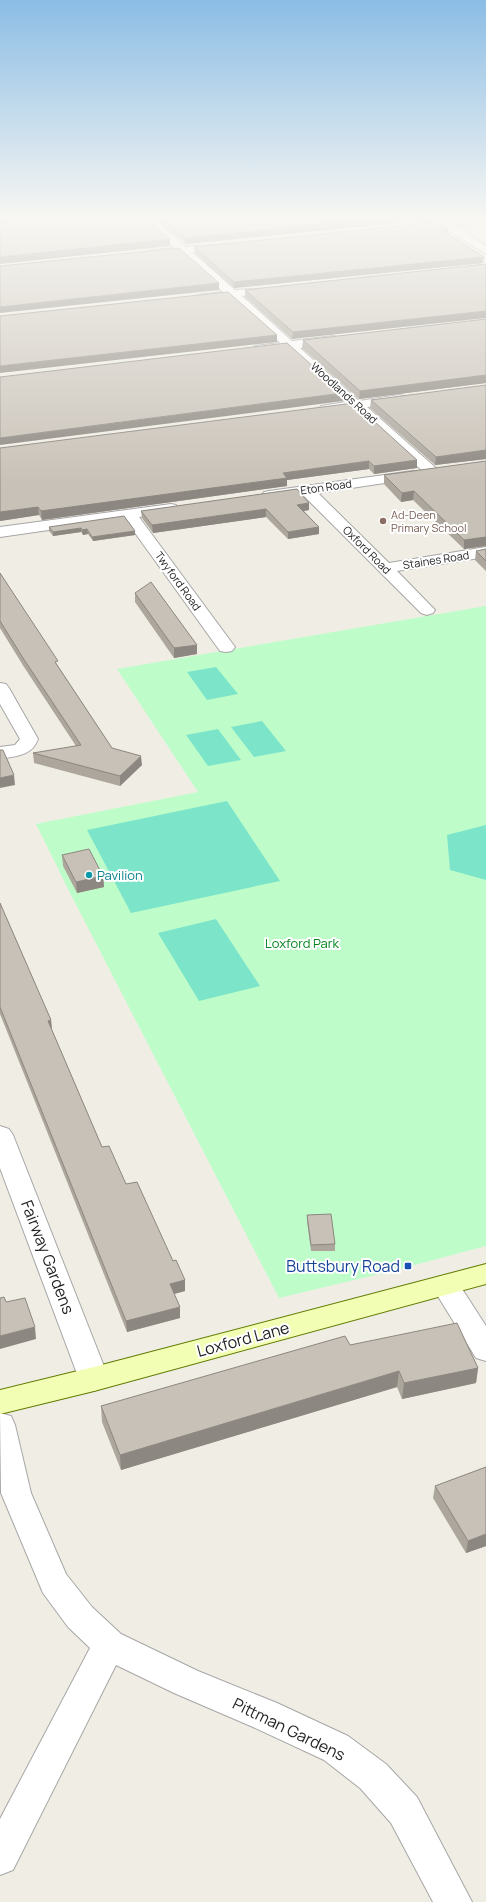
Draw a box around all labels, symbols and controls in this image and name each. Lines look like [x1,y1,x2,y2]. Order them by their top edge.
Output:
street label: Woodlands Road [308,359,381,427]
street label: Eton Road [299,475,353,498]
place label: Ad-Deen Primary School [391,507,467,535]
marker: Ad-Deen Primary School [378,516,388,526]
street label: Oxford Road [340,522,395,577]
street label: Staines Road [402,547,470,572]
street label: Twyford Road [152,548,205,613]
place label: Pavilion [97,866,143,884]
marker: Pavilion [84,870,94,880]
park label: Loxford Park [265,934,339,952]
street label: Fairway Gardens [16,1197,80,1317]
place label: Buttsbury Road [286,1255,400,1277]
marker: Buttsbury Road [403,1261,413,1271]
street label: Loxford Lane [194,1316,292,1362]
street label: Pittman Gardens [229,1692,349,1766]

